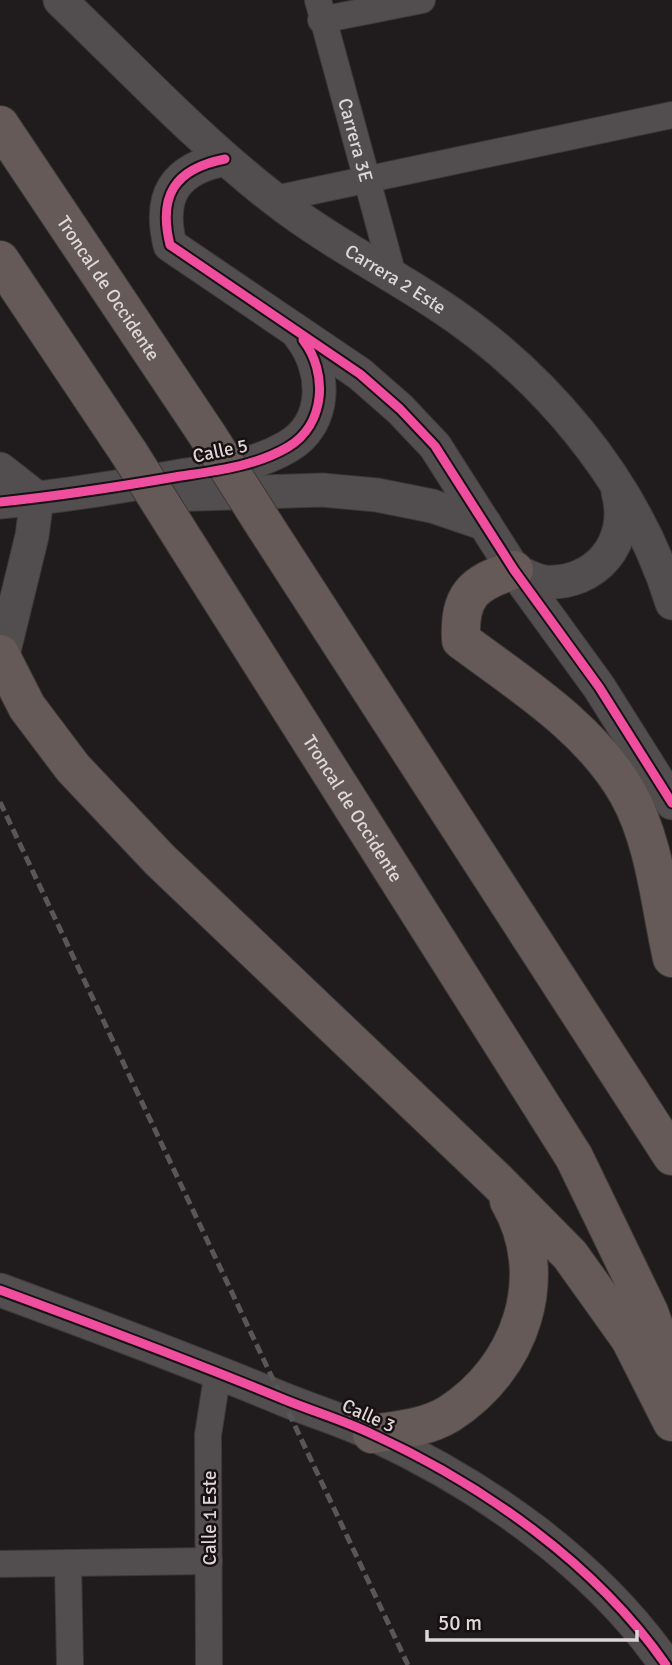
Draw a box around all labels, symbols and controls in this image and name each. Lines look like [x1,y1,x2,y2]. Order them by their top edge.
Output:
street label: Carrera 3E [332,96,378,185]
street label: Troncal de Occidente [51,212,165,365]
street label: Carrera 2 Este [340,239,450,320]
street label: Calle 5 [190,433,250,469]
street label: Troncal de Occidente [297,731,408,887]
street label: Calle 3 [338,1394,399,1438]
street label: Calle 1 Este [198,1471,222,1565]
scale bar [427,1598,637,1642]
text: 50 m [438,1610,482,1636]

